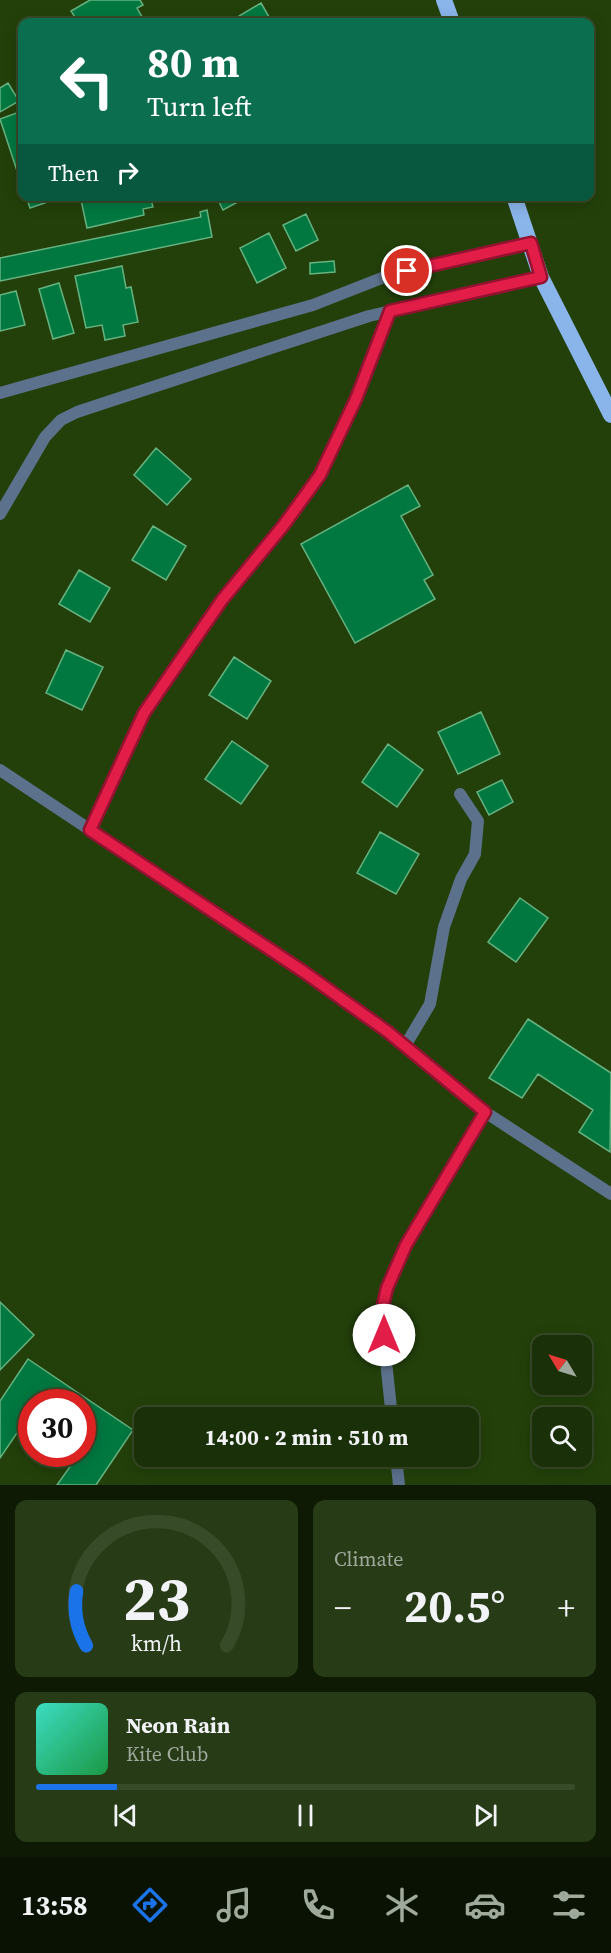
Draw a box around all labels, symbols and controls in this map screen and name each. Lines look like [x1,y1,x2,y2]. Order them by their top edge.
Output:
text: 80 m [147,33,240,91]
icon: left [48,42,126,120]
text: Turn left [147,88,251,125]
icon: right [111,156,144,189]
text: Then [48,158,99,188]
pin [381,245,432,296]
icon: arrive [390,254,423,287]
position arrow [352,1303,416,1367]
north arrow [532,1335,592,1395]
map controls [532,1335,592,1467]
speed limit sign: 30 [18,1389,96,1467]
button: search [532,1407,592,1467]
text: 14:00 · 2 min · 510 m [205,1422,408,1452]
text: Climate [334,1545,403,1573]
text: 23 [123,1555,190,1641]
text: 20.5° [404,1575,505,1637]
text: − [334,1585,352,1630]
text: + [558,1585,575,1630]
text: km/h [131,1629,182,1658]
text: Neon Rain [126,1710,230,1740]
text: Kite Club [126,1740,208,1768]
icon: previous [109,1799,142,1832]
icon: pause [289,1799,322,1832]
icon: next [469,1799,502,1832]
icon: directions [129,1884,171,1926]
icon: music [213,1884,255,1926]
icon: phone [297,1884,339,1926]
icon: climate [381,1884,423,1926]
icon: car [464,1884,506,1926]
icon: filters [548,1884,590,1926]
text: 13:58 [21,1887,88,1924]

